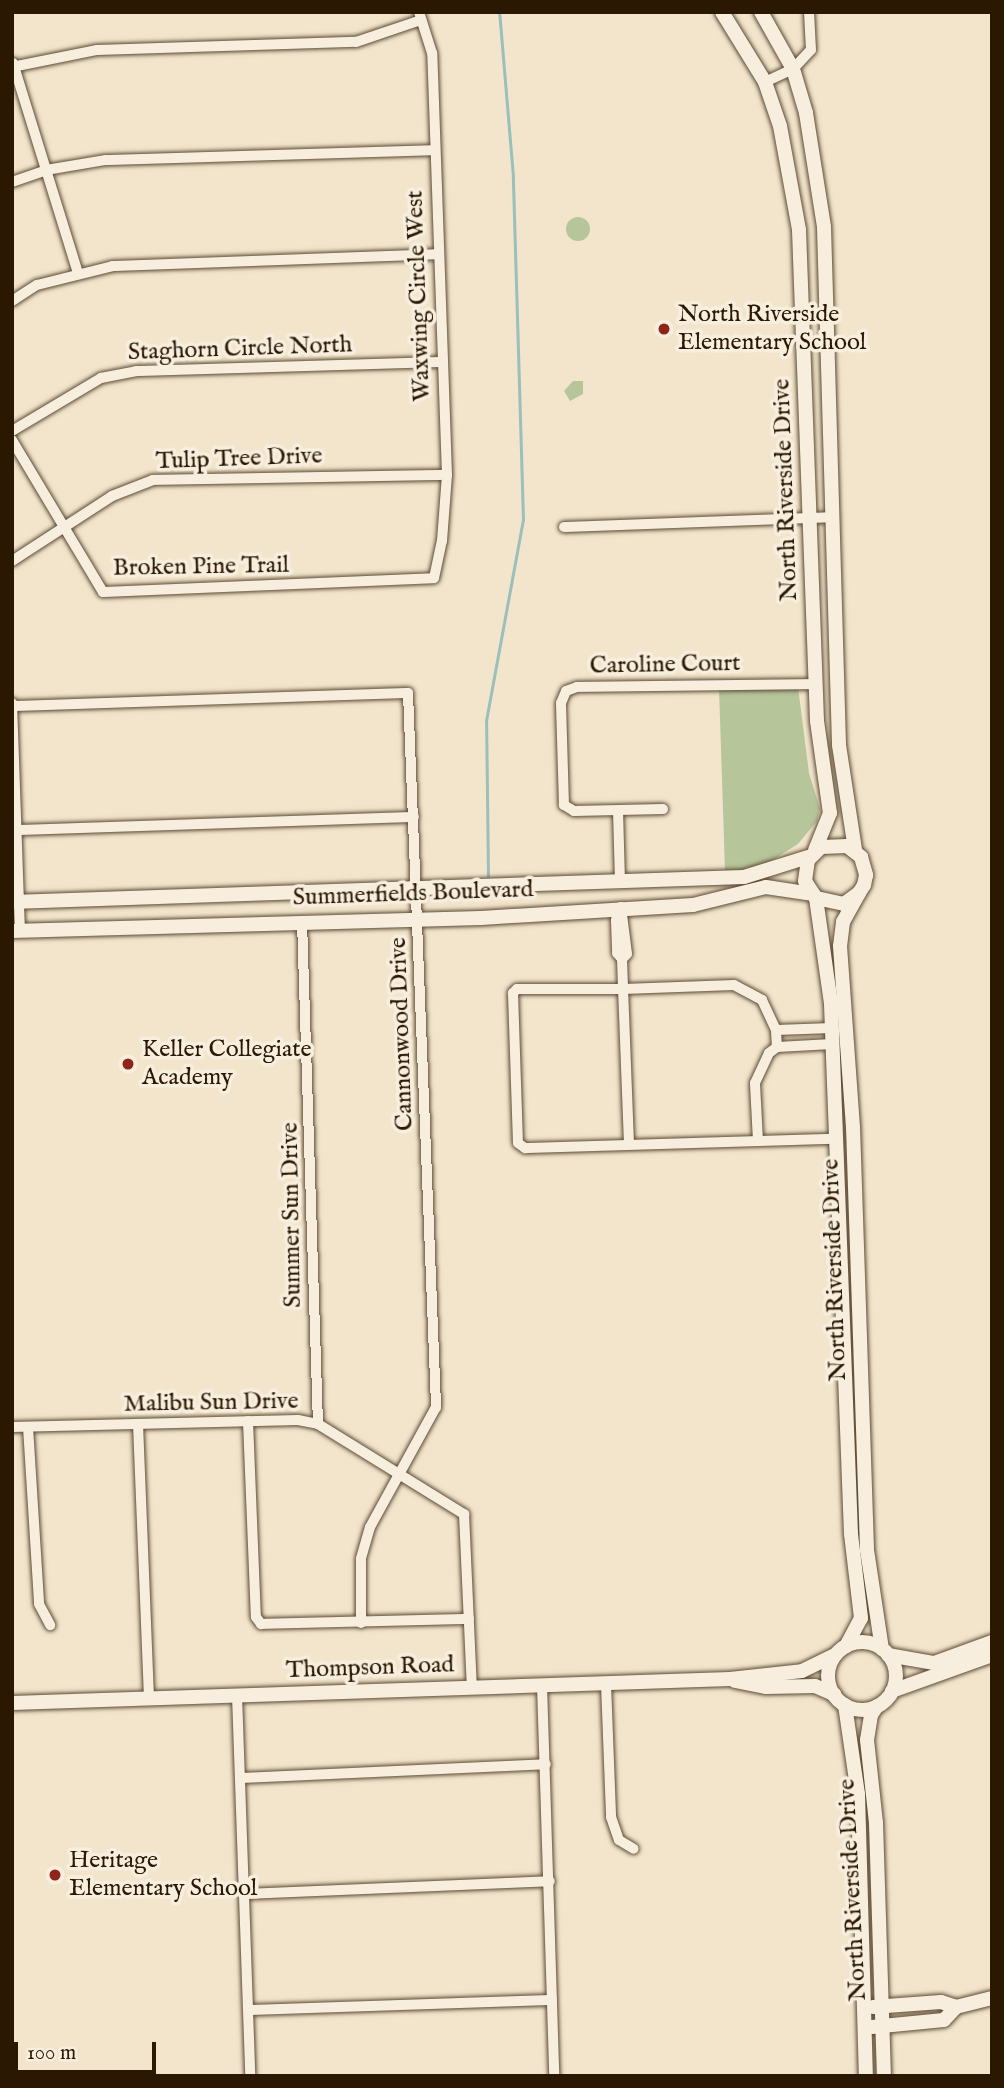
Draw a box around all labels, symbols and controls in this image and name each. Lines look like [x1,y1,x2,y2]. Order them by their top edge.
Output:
street label: Waxwing Circle West [401,190,437,402]
place label: North Riverside Elementary School [678,301,866,357]
marker: North Riverside Elementary School [656,321,672,337]
street label: Staghorn Circle North [127,331,353,367]
street label: North Riverside Drive [768,378,804,602]
street label: Tulip Tree Drive [155,442,323,476]
street label: Broken Pine Trail [113,551,289,583]
street label: Caroline Court [589,649,741,681]
street label: Summerfields Boulevard [292,875,534,913]
street label: Cannonwood Drive [384,937,420,1131]
place label: Keller Collegiate Academy [142,1036,312,1092]
marker: Keller Collegiate Academy [120,1056,136,1072]
street label: Summer Sun Drive [276,1122,308,1308]
street label: North Riverside Drive [817,1158,853,1382]
street label: Malibu Sun Drive [123,1387,299,1419]
street label: Thompson Road [285,1651,455,1685]
street label: North Riverside Drive [833,1778,873,2002]
place label: Heritage Elementary School [69,1847,257,1903]
marker: Heritage Elementary School [47,1867,63,1883]
scale bar [18,2028,159,2072]
text: 100 m [27,2040,76,2067]

